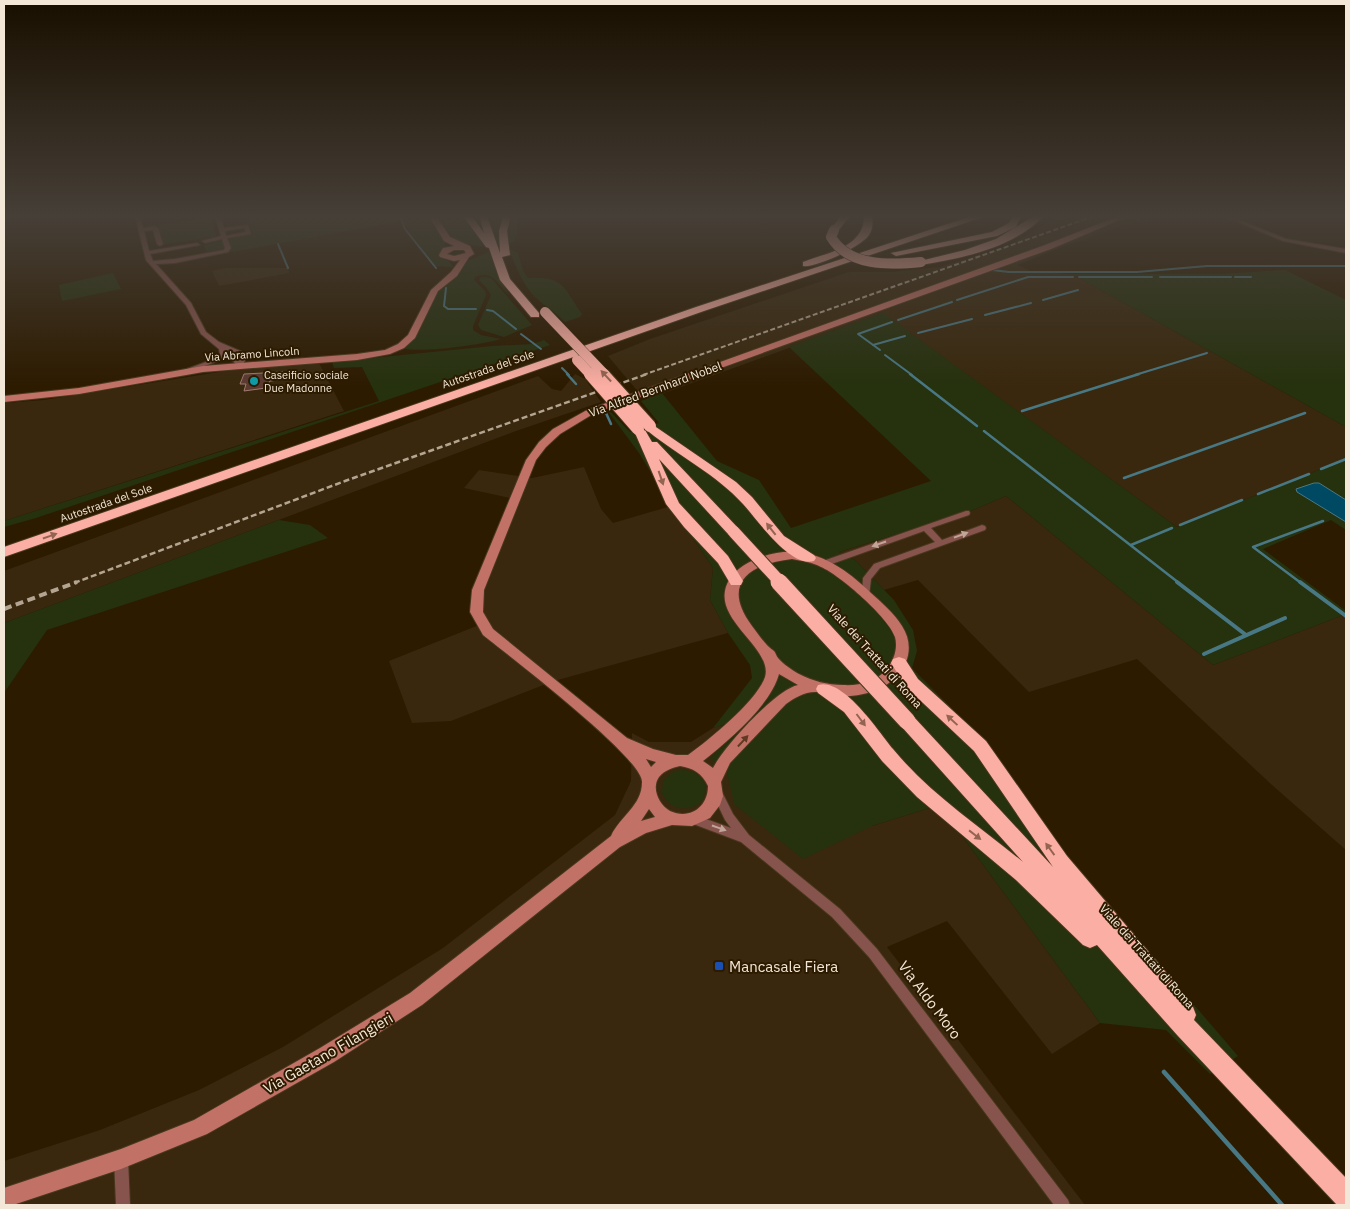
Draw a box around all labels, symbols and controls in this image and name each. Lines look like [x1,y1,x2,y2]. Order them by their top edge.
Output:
street label: Via Abramo Lincoln [204,344,300,364]
street label: Autostrada del Sole [440,347,536,391]
street label: Via Alfred Bernhard Nobel [587,358,723,420]
place label: Caseificio sociale Due Madonne [264,368,349,395]
one-way arrow [600,370,612,382]
marker: Caseificio sociale Due Madonne [248,375,260,387]
one-way arrow [658,470,665,485]
street label: Autostrada del Sole [58,481,154,525]
one-way arrow [765,523,776,536]
one-way arrow [954,531,969,538]
one-way arrow [42,532,57,539]
one-way arrow [872,541,887,548]
street label: Viale dei Trattati di Roma [824,601,926,711]
one-way arrow [856,713,866,727]
one-way arrow [946,714,958,726]
one-way arrow [737,734,748,747]
one-way arrow [711,825,726,832]
one-way arrow [968,830,981,841]
one-way arrow [1045,842,1055,856]
street label: Viale dei Trattati di Roma [1096,901,1198,1011]
place label: Mancasale Fiera [729,957,838,976]
street label: Via Aldo Moro [894,957,966,1043]
marker: Mancasale Fiera [713,960,725,972]
street label: Via Gaetano Filangieri [260,1008,396,1098]

